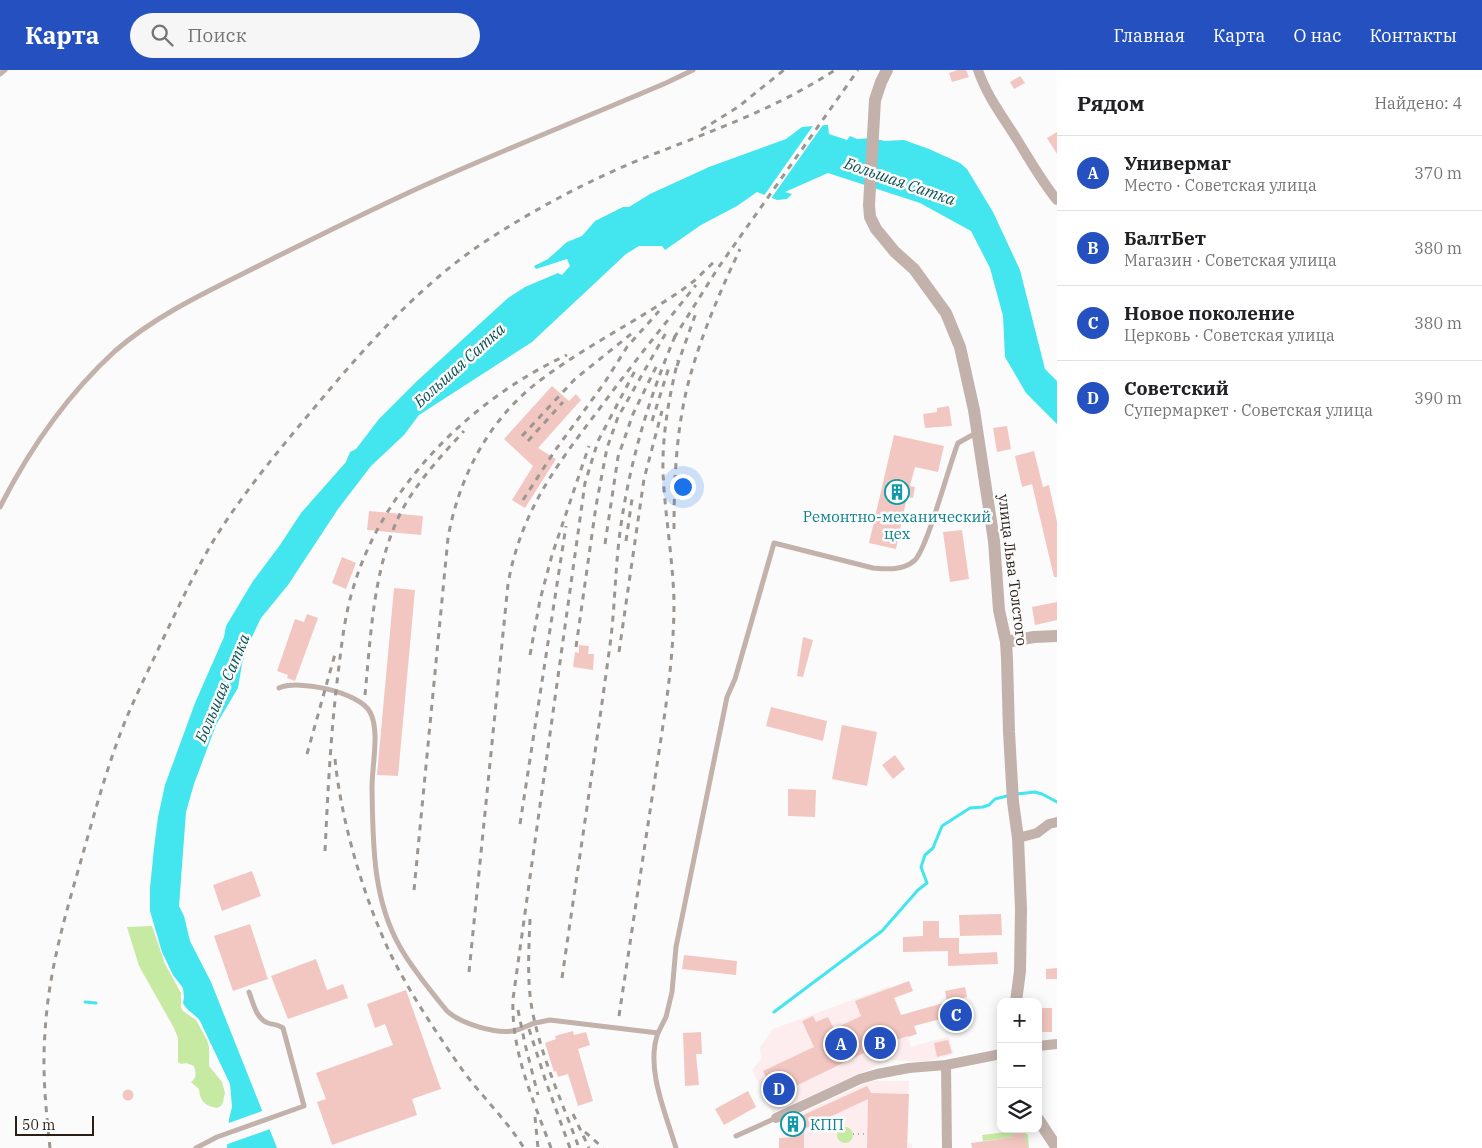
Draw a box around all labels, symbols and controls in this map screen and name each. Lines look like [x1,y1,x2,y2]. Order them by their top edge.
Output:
search box [130,13,480,58]
text: Карта [25,19,100,51]
icon: search [148,21,176,49]
text: Поиск [188,23,247,47]
text: Главная [1113,24,1185,47]
text: Карта [1213,24,1265,47]
text: О нас [1293,24,1341,47]
text: Контакты [1369,24,1457,47]
text: Рядом [1077,89,1145,117]
text: Найдено: 4 [1374,93,1462,113]
text: Универмаг [1124,151,1231,175]
water label: Большая Сатка [841,152,958,209]
text: A [1087,163,1099,183]
text: 370 m [1414,163,1462,183]
text: Место · Советская улица [1124,175,1317,195]
text: БалтБет [1124,226,1206,250]
text: B [1087,238,1099,258]
text: 380 m [1414,238,1462,258]
text: Магазин · Советская улица [1124,250,1337,270]
text: Новое поколение [1124,301,1295,325]
text: C [1088,313,1098,333]
text: 380 m [1414,313,1462,333]
water label: Большая Сатка [408,319,509,412]
text: Церковь · Советская улица [1124,325,1335,345]
text: Советский [1124,376,1229,400]
text: D [1087,388,1099,408]
text: 390 m [1414,388,1462,408]
text: Супермаркет · Советская улица [1124,400,1373,420]
your location [670,474,696,500]
building icon: Ремонтно-механический цех [884,479,910,505]
street label: улица Льва Толстого [994,493,1032,647]
place label: Ремонтно-механический цех [803,507,991,543]
water label: Большая Сатка [190,630,254,746]
pin: C [940,996,972,1034]
map controls [997,998,1042,1133]
button: + [997,998,1042,1043]
pin: B [864,1024,896,1062]
pin: A [825,1025,857,1063]
button: − [997,1043,1042,1088]
pin: D [763,1070,795,1108]
button: layers [997,1088,1042,1133]
building icon: КПП [780,1111,806,1137]
scale bar [15,1113,94,1136]
place label: КПП [810,1115,844,1134]
text: 50 m [22,1116,55,1134]

